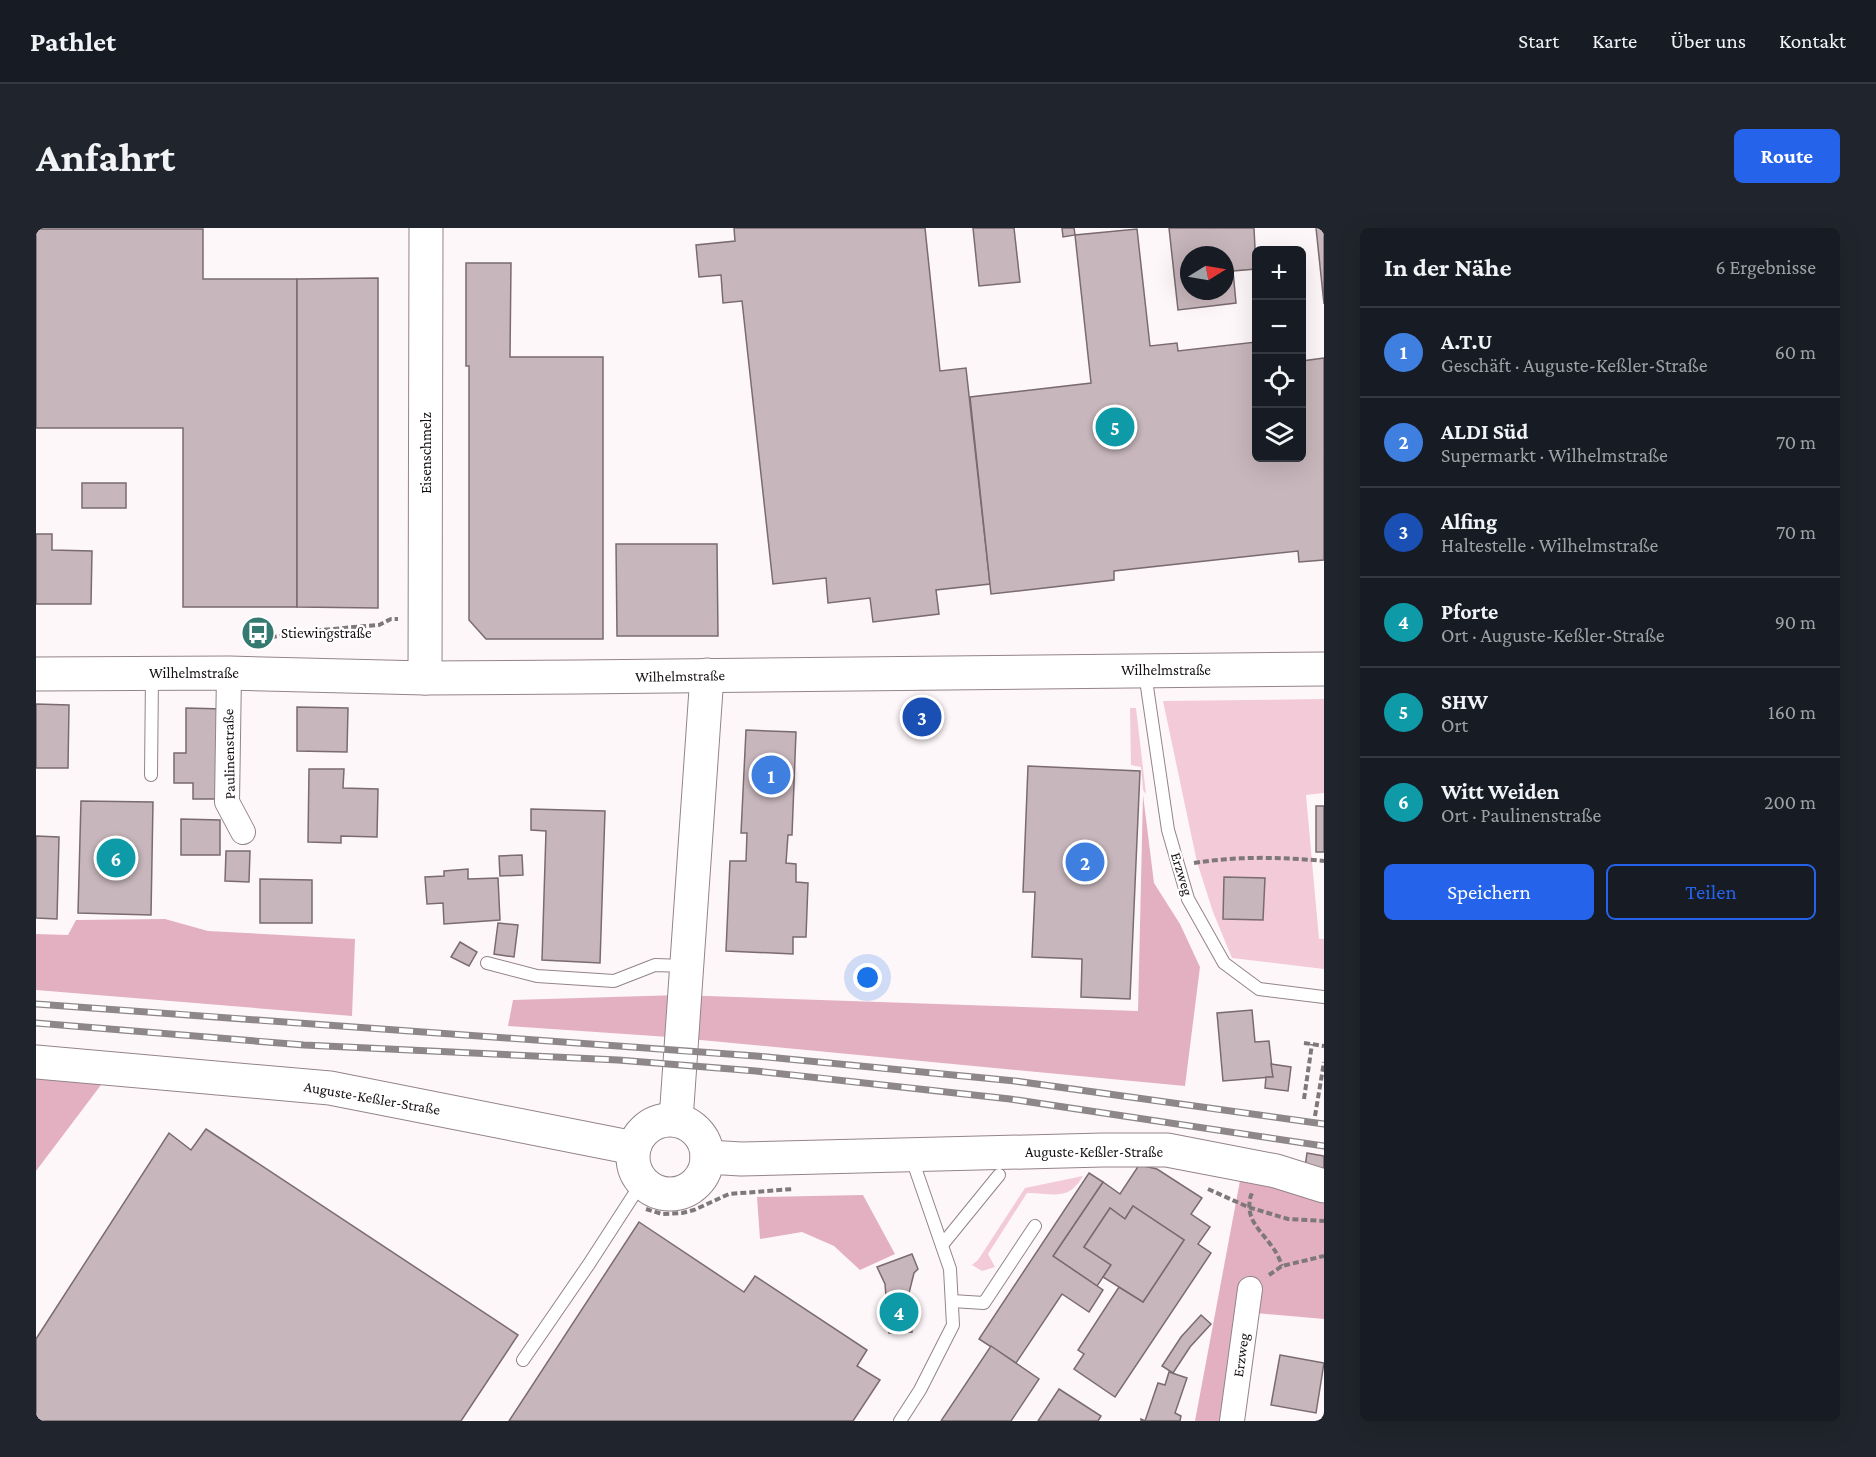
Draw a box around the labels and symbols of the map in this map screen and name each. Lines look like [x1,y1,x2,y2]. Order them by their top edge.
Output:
north arrow [1180,246,1234,300]
pin: 5 [1096,404,1134,450]
street label: Eisenschmelz [418,412,434,494]
bus stop icon: Stiewingstraße [240,615,276,651]
place label: Stiewingstraße [281,625,372,642]
street label: Wilhelmstraße [1121,662,1211,678]
street label: Wilhelmstraße [149,665,239,681]
street label: Wilhelmstraße [635,667,725,685]
pin: 3 [902,694,942,740]
street label: Paulinenstraße [220,708,238,799]
pin: 1 [752,752,790,798]
pin: 6 [96,836,136,880]
pin: 2 [1066,840,1104,884]
street label: Erzweg [1167,850,1196,898]
your location [853,963,882,992]
street label: Auguste-Keßler-Straße [302,1078,442,1119]
street label: Auguste-Keßler-Straße [1025,1144,1163,1161]
pin: 4 [880,1290,918,1334]
street label: Erzweg [1230,1332,1253,1378]

